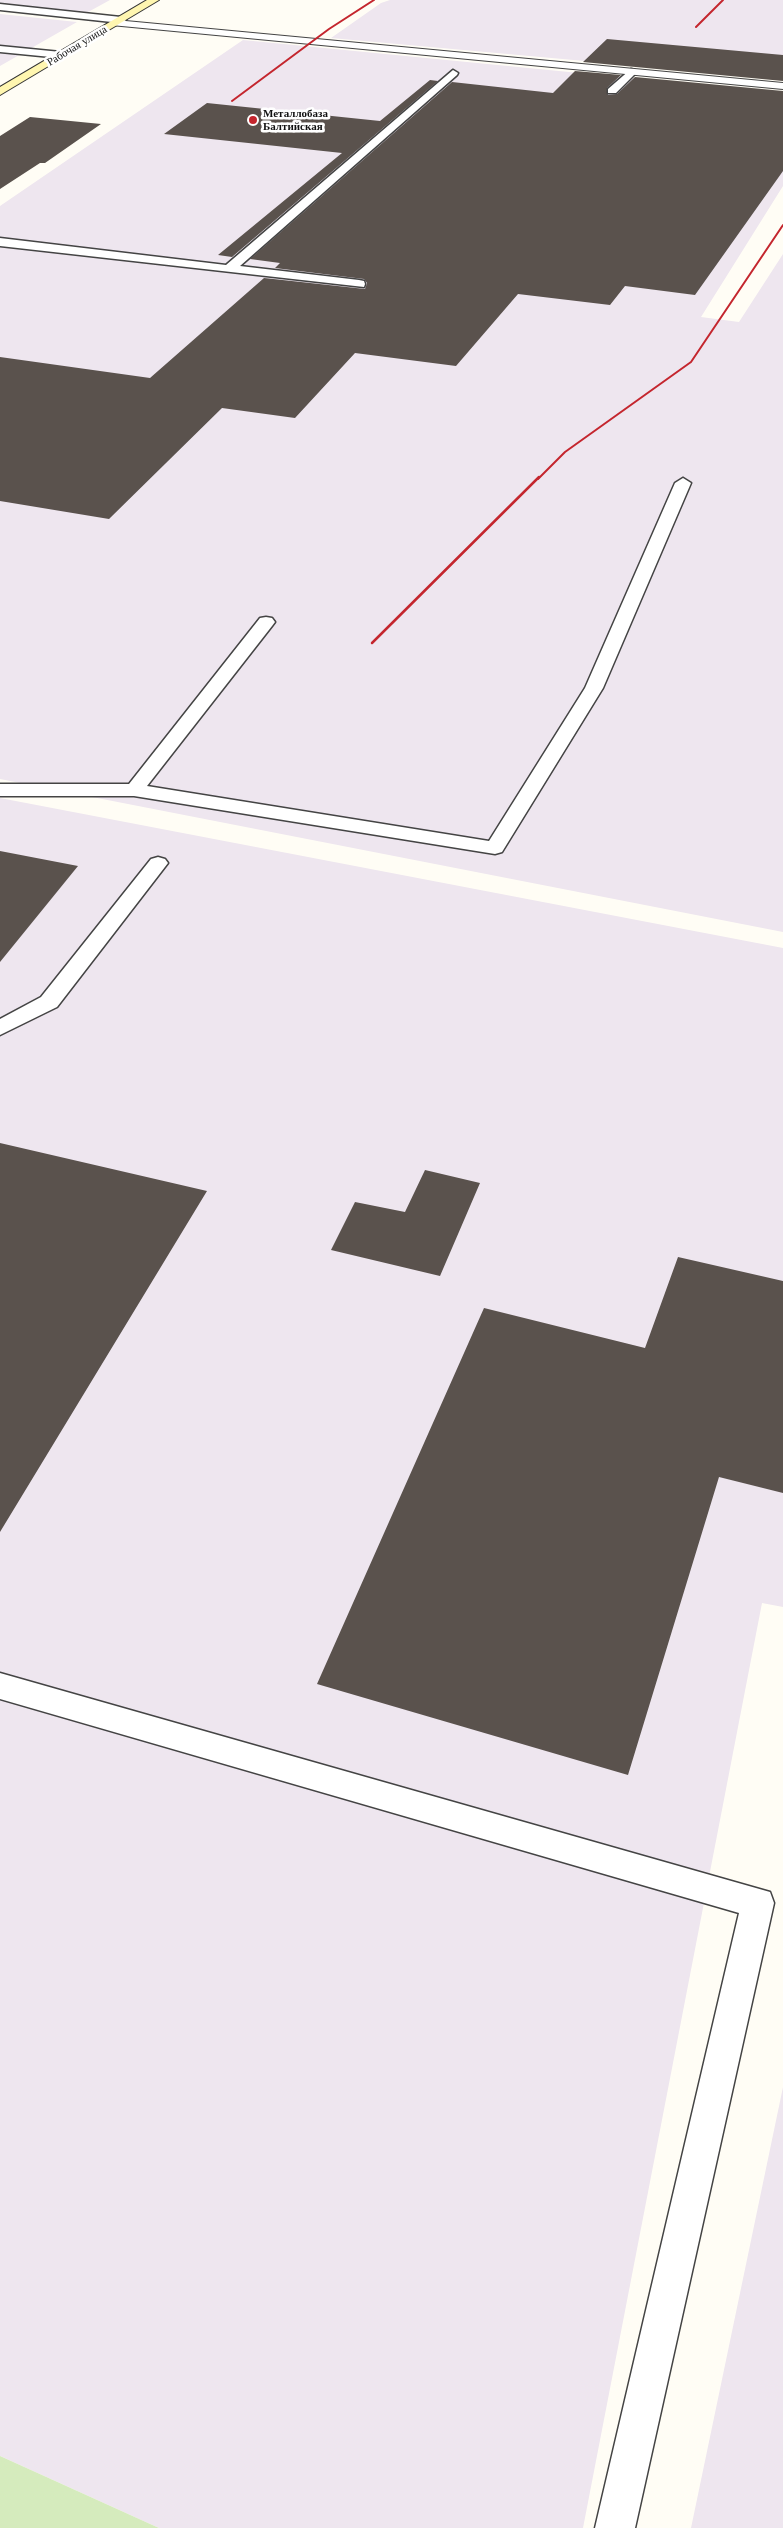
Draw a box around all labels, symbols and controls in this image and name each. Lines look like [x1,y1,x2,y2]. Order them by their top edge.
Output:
street label: Рабочая улица [45,23,109,69]
place label: Металлобаза Балтийская [263,107,328,133]
marker: Металлобаза Балтийская [247,114,259,126]

